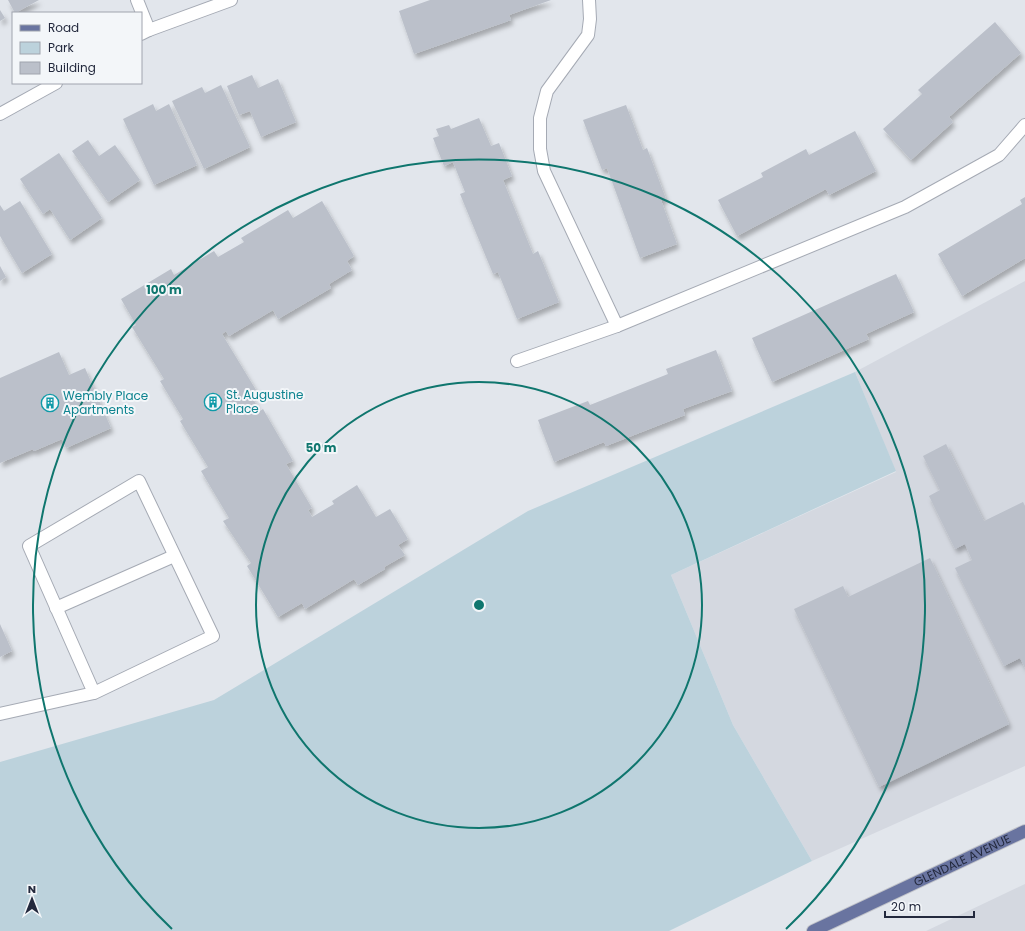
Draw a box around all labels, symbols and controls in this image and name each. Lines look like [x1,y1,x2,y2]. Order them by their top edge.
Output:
legend [12,12,142,84]
text: Road [48,19,79,36]
text: Park [48,39,75,56]
text: Building [48,59,96,76]
text: 100 m [146,281,182,298]
place label: St. Augustine Place [226,386,303,417]
place label: Wembly Place Apartments [63,387,148,418]
building icon: St. Augustine Place [203,392,223,412]
building icon: Wembly Place Apartments [40,393,60,413]
text: 50 m [306,439,337,456]
centre of rings [472,598,486,612]
street label: GLENDALE AVENUE [911,830,1013,890]
north arrow [12,879,52,919]
text: N [28,881,36,897]
scale bar [885,893,974,919]
text: 20 m [891,898,921,915]

